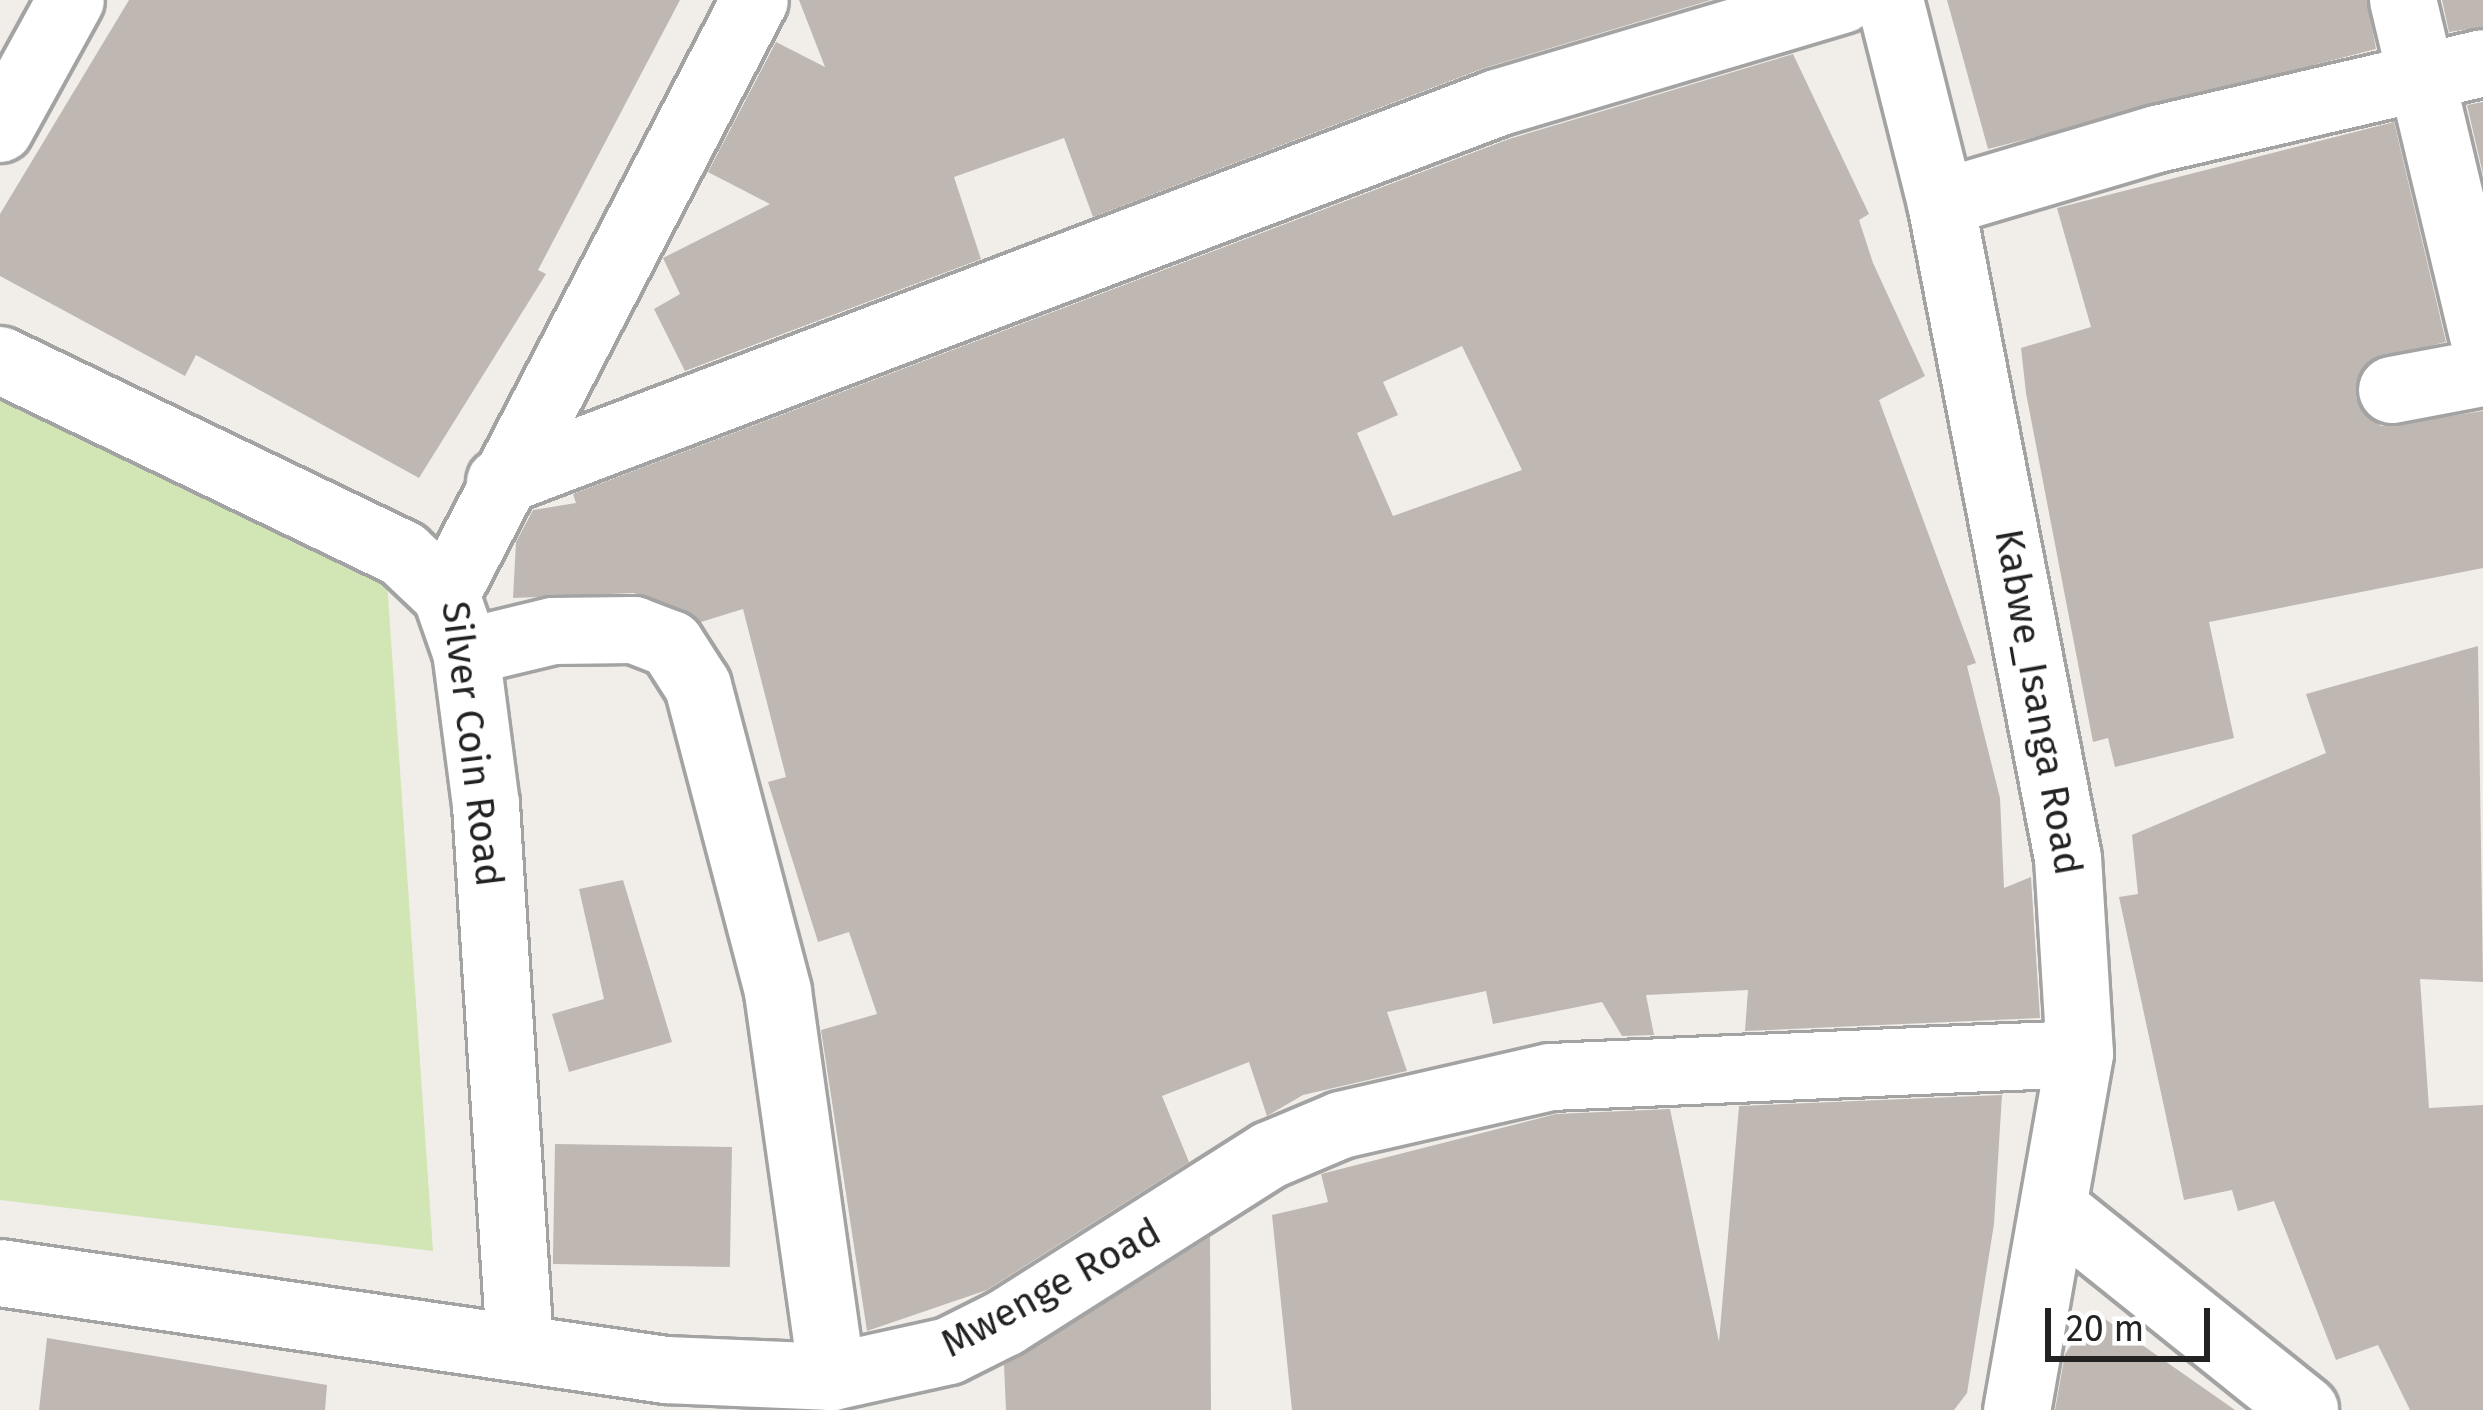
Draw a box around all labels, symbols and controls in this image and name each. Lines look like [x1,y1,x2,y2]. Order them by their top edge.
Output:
street label: Kabwe_Isanga Road [1985,525,2091,879]
street label: Silver Coin Road [431,599,513,889]
street label: Mwenge Road [933,1208,1169,1368]
scale bar [2051,1284,2216,1358]
text: 20 m [2066,1307,2144,1351]

